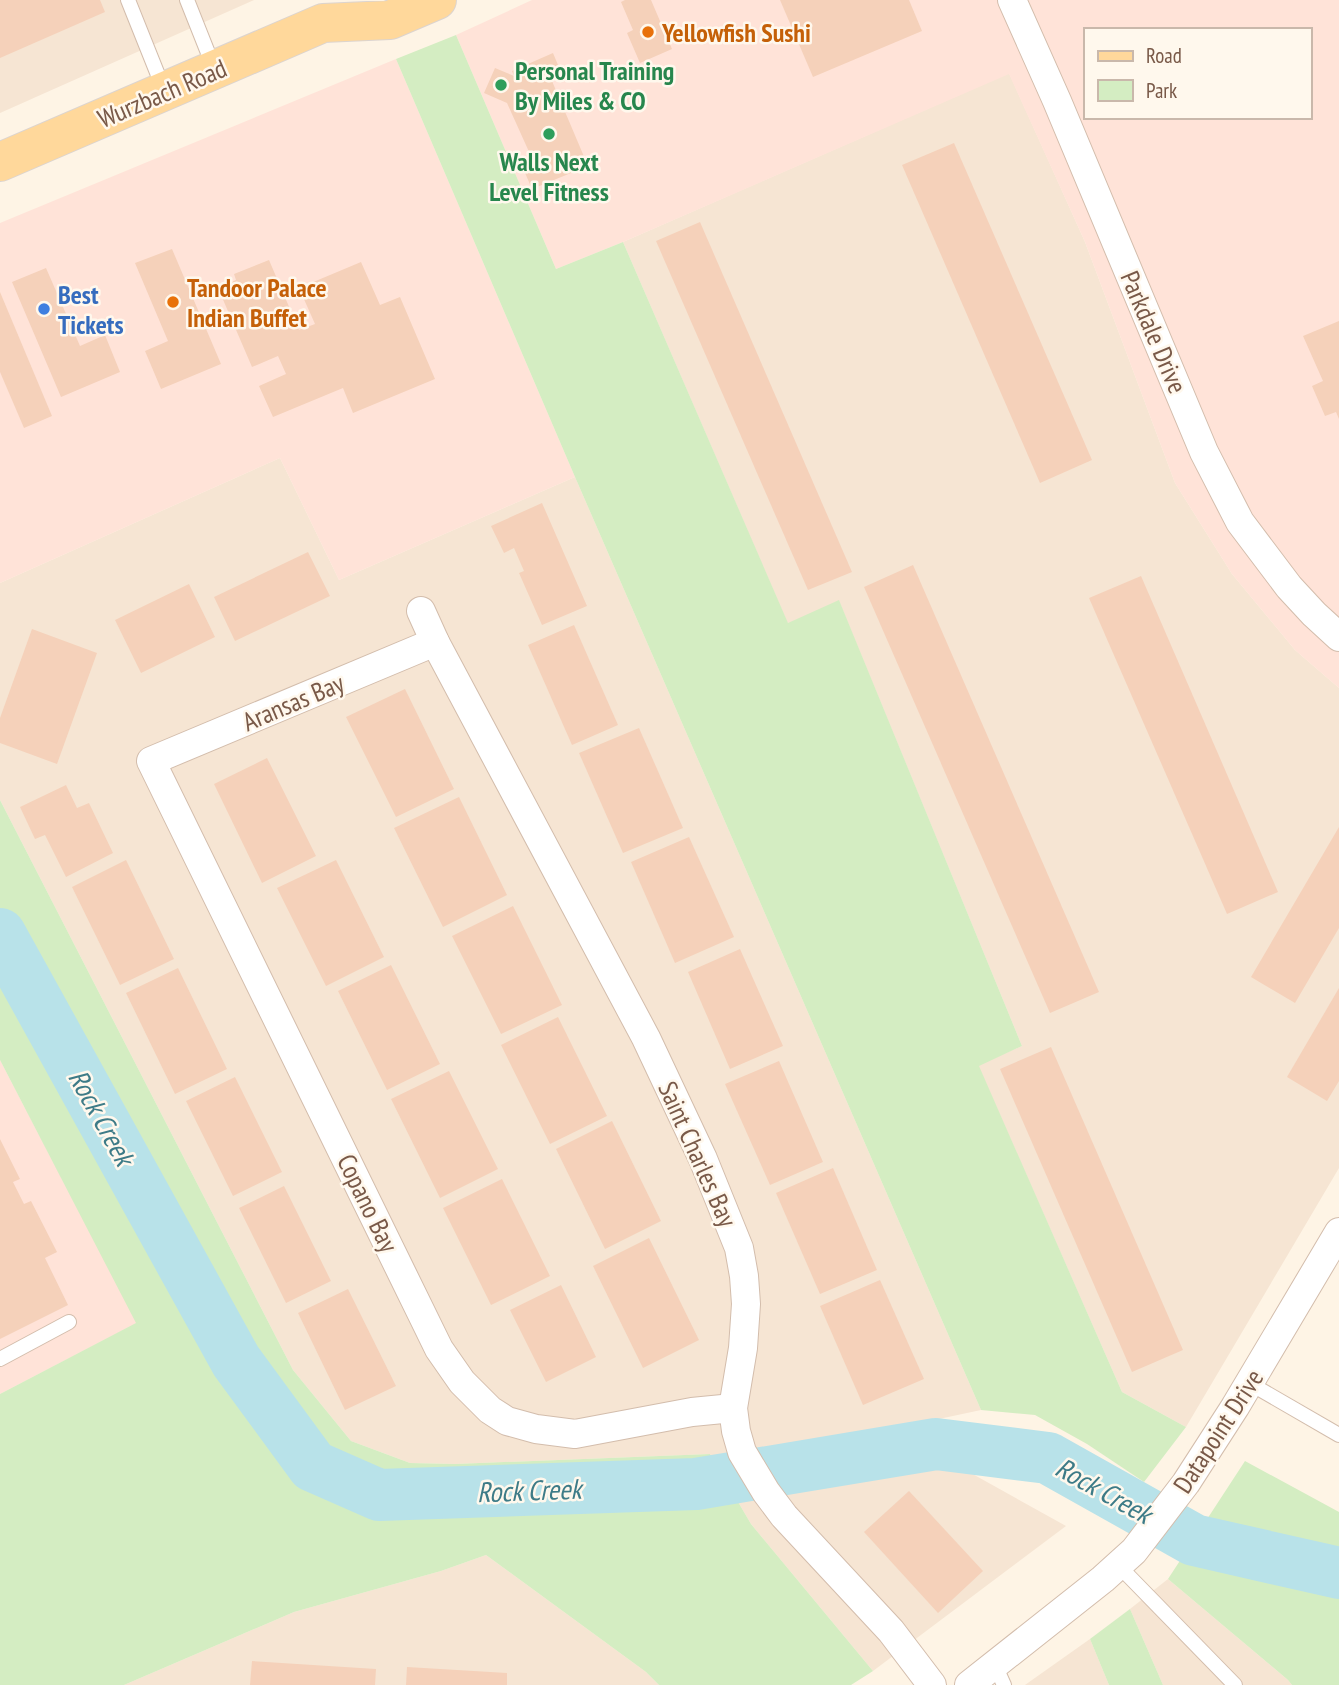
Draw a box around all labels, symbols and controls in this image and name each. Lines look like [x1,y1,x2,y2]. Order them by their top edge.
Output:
place label: Yellowfish Sushi [661,16,811,49]
marker: Yellowfish Sushi [640,24,656,40]
legend [1084,28,1311,119]
text: Road [1146,42,1182,69]
street label: Wurzbach Road [93,51,231,135]
place label: Personal Training By Miles & CO [515,54,674,117]
marker: Personal Training By Miles & CO [493,77,509,93]
text: Park [1146,77,1177,104]
marker: Walls Next Level Fitness [541,126,557,142]
place label: Walls Next Level Fitness [489,145,609,208]
street label: Parkdale Drive [1113,266,1195,398]
place label: Tandoor Palace Indian Buffet [187,271,327,334]
place label: Best Tickets [58,278,124,341]
marker: Tandoor Palace Indian Buffet [165,294,181,310]
marker: Best Tickets [36,301,52,317]
street label: Aransas Bay [237,666,349,738]
water label: Rock Creek [60,1062,145,1174]
street label: Saint Charles Bay [651,1076,745,1232]
street label: Copano Bay [330,1149,406,1257]
street label: Datapoint Drive [1166,1363,1270,1499]
water label: Rock Creek [1049,1448,1161,1533]
water label: Rock Creek [476,1470,585,1510]

